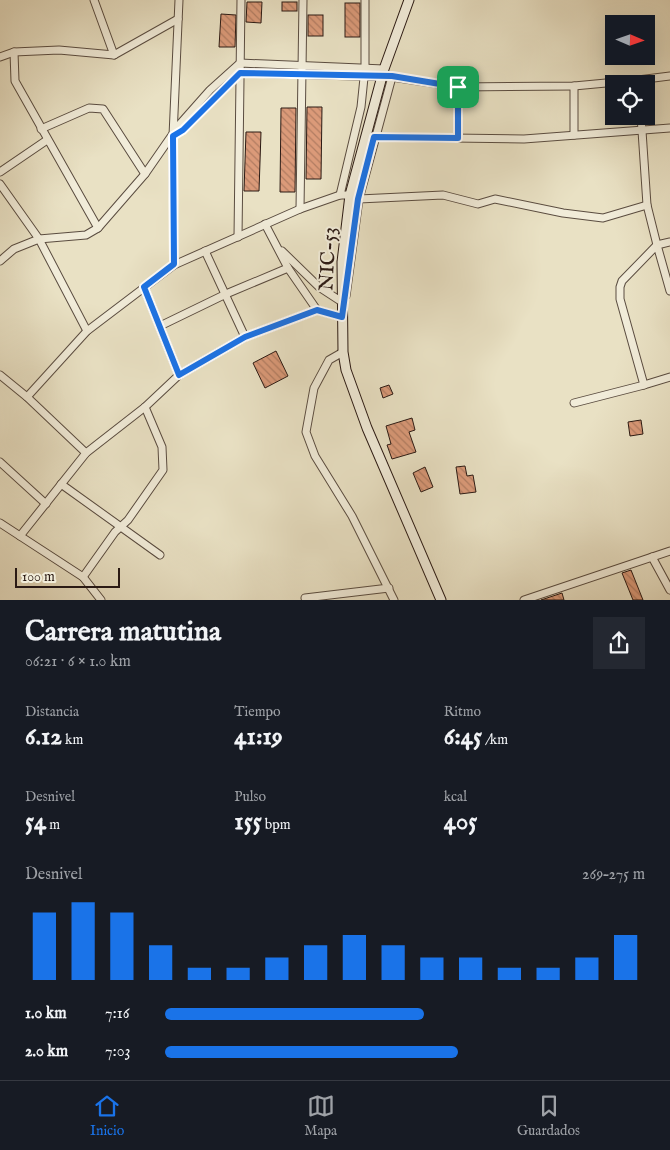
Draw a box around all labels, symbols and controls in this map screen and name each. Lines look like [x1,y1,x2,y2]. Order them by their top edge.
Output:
north arrow [605,15,655,65]
map controls [605,15,655,125]
pin [437,66,479,108]
icon: arrive [444,73,472,101]
button: locate [605,75,655,125]
street label: NIC-53 [314,226,343,292]
scale bar [15,565,120,588]
text: 100 m [22,568,55,586]
text: Carrera matutina [25,615,221,650]
button: share [593,617,645,669]
text: 06:21 · 6 × 1.0 km [25,652,131,672]
text: Distancia [25,703,79,721]
text: Tiempo [234,703,281,721]
text: Ritmo [444,703,481,721]
text: 6.12 [25,721,62,753]
text: 41:19 [234,721,283,753]
text: 6:45 [444,721,482,753]
text: km [62,731,83,749]
text: /km [482,731,508,749]
text: Desnivel [25,788,75,806]
text: Pulso [234,788,266,806]
text: kcal [444,788,467,806]
text: 54 [25,806,46,838]
text: 155 [234,806,262,838]
text: 405 [444,806,477,838]
text: m [46,816,60,834]
text: bpm [262,816,291,834]
text: Desnivel [25,865,82,885]
text: 269–275 m [582,865,645,885]
text: 1.0 km [25,1004,67,1024]
text: 7:16 [105,1004,129,1024]
text: 2.0 km [25,1042,68,1062]
text: 7:03 [105,1042,131,1062]
tab: Inicio [90,1092,124,1140]
tab: Mapa [304,1092,337,1140]
tab: Guardados [517,1092,580,1140]

